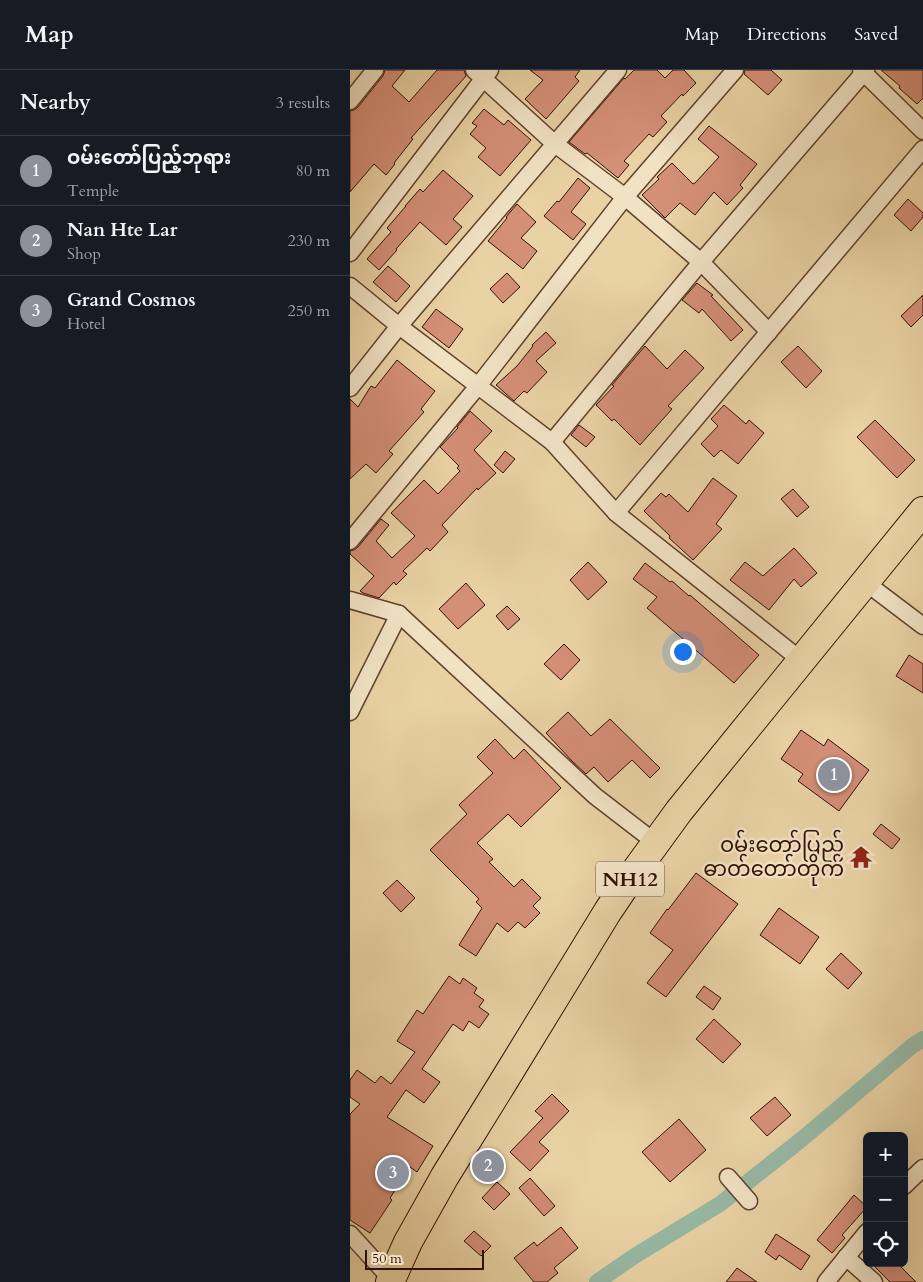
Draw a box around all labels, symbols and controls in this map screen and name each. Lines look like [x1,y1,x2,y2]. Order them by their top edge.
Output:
text: Map [25,18,74,51]
text: Map [685,22,719,47]
text: Directions [747,22,826,47]
text: Saved [854,22,898,47]
text: Nearby [20,88,91,117]
text: 3 results [276,92,330,114]
text: ဝမ်းတော်ပြည့်ဘုရား [67,145,231,171]
text: 1 [32,160,40,182]
text: 80 m [296,160,330,182]
text: Temple [67,180,119,202]
text: Nan Hte Lar [67,217,177,243]
text: 2 [32,230,40,252]
text: 230 m [288,230,330,252]
text: Shop [67,243,101,265]
text: Grand Cosmos [67,287,195,313]
text: 3 [32,300,40,322]
text: 250 m [288,300,330,322]
text: Hotel [67,313,105,335]
your location [670,639,696,665]
pin: 1 [818,756,850,794]
place label: ဝမ်းတော်ပြည့် ဓာတ်တော်တိုက် [703,829,844,886]
temple icon: ဝမ်းတော်ပြည့် ဓာတ်တော်တိုက် [848,844,874,870]
road number: NH12 [596,862,664,896]
map controls [863,1132,908,1267]
button: + [863,1132,908,1177]
pin: 2 [472,1147,504,1185]
pin: 3 [377,1154,409,1192]
button: − [863,1177,908,1222]
button: locate [863,1222,908,1267]
scale bar [365,1247,484,1270]
text: 50 m [372,1249,402,1268]

